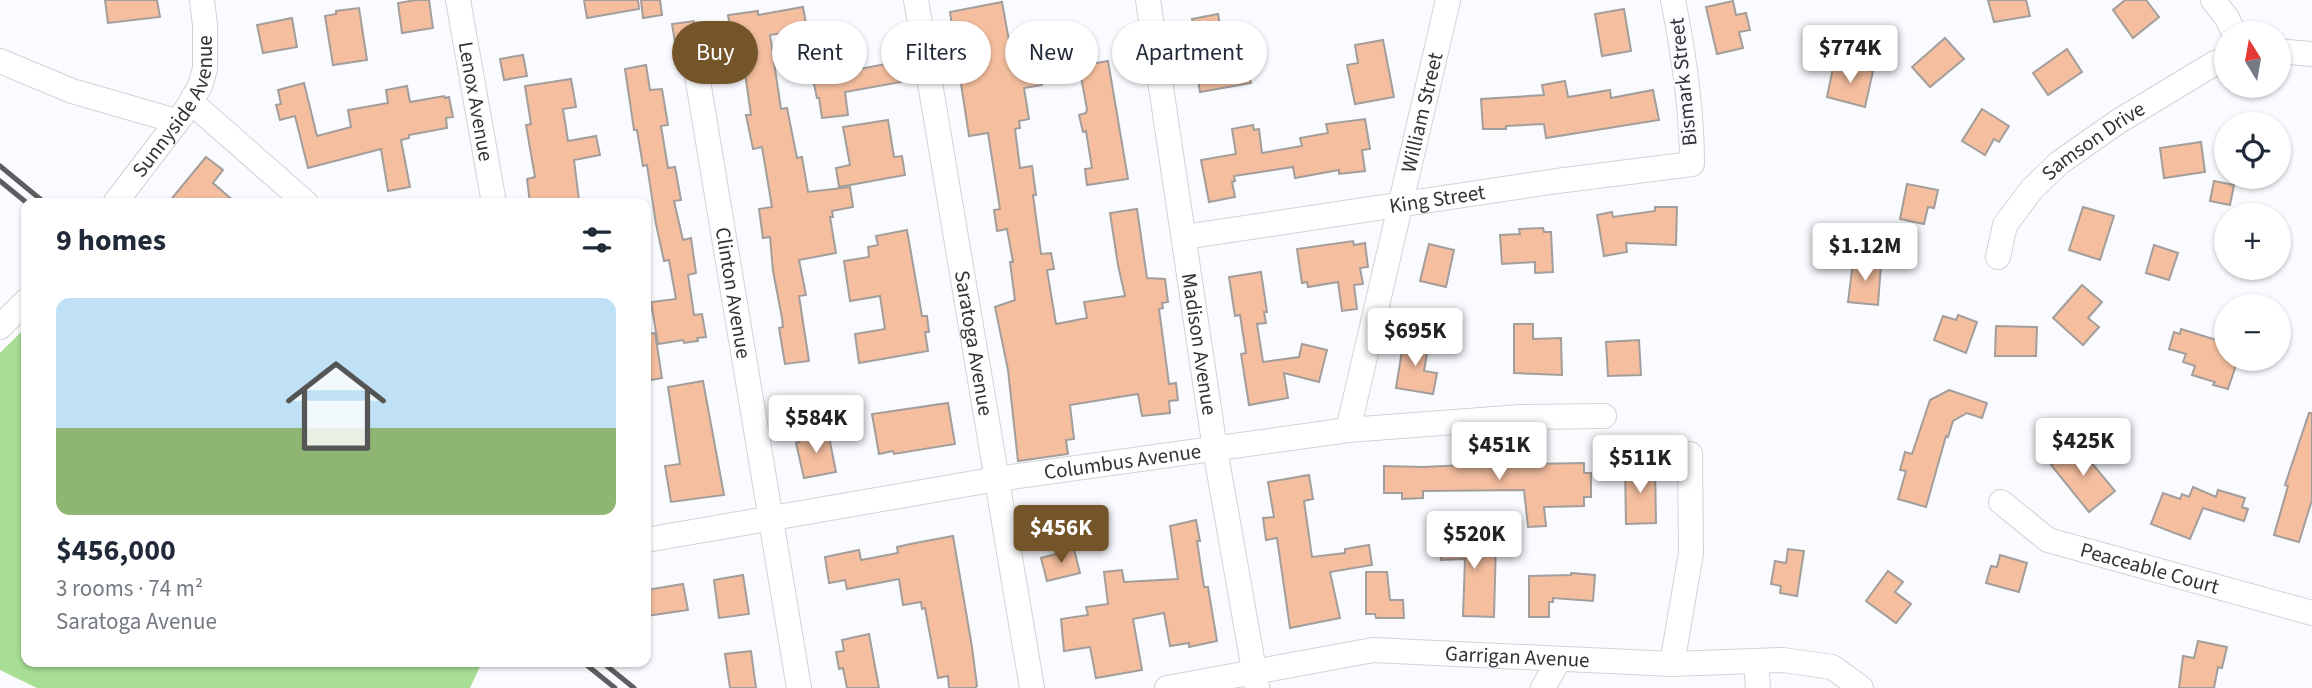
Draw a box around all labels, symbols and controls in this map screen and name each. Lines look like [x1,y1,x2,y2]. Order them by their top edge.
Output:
street label: Bismark Street [1661,16,1705,148]
chip: Buy [672,21,758,84]
chip: Rent [772,21,867,84]
chip: Filters [881,21,991,84]
chip: New [1005,21,1098,84]
chip: Apartment [1112,21,1267,84]
north arrow [2214,21,2291,98]
map controls [2214,21,2291,371]
pin: $774K [1801,25,1899,85]
text: $774K [1819,31,1881,64]
street label: Sunnyside Avenue [125,35,220,184]
street label: Lenox Avenue [451,39,501,164]
street label: William Street [1393,49,1450,176]
street label: Samson Drive [2034,94,2151,187]
button: locate [2214,112,2291,189]
street label: King Street [1387,177,1487,221]
button: + [2214,203,2291,280]
text: 9 homes [56,219,166,262]
icon: filters [578,221,616,259]
pin: $1.12M [1808,224,1922,283]
street label: Clinton Avenue [708,225,759,361]
text: $1.12M [1828,229,1902,262]
street label: Saratoga Avenue [947,268,1001,418]
street label: Madison Avenue [1174,271,1225,417]
button: − [2214,294,2291,371]
pin: $695K [1366,308,1464,368]
text: $695K [1384,314,1446,347]
icon: home [273,343,399,469]
pin: $584K [767,396,865,455]
text: $584K [785,401,847,434]
pin: $425K [2034,419,2132,478]
pin: $451K [1450,422,1548,482]
text: $425K [2052,424,2114,457]
text: $451K [1468,428,1530,461]
pin: $511K [1591,435,1689,495]
street label: Columbus Avenue [1042,436,1203,487]
text: $511K [1609,441,1671,474]
pin: $456K [1012,505,1110,565]
text: $456K [1030,511,1092,544]
pin: $520K [1425,512,1523,571]
text: $520K [1443,517,1505,550]
text: $456,000 [56,529,176,572]
street label: Peaceable Court [2077,535,2223,602]
text: 3 rooms · 74 m² [56,572,203,605]
text: Saratoga Avenue [56,605,217,638]
street label: Garrigan Avenue [1444,638,1590,675]

